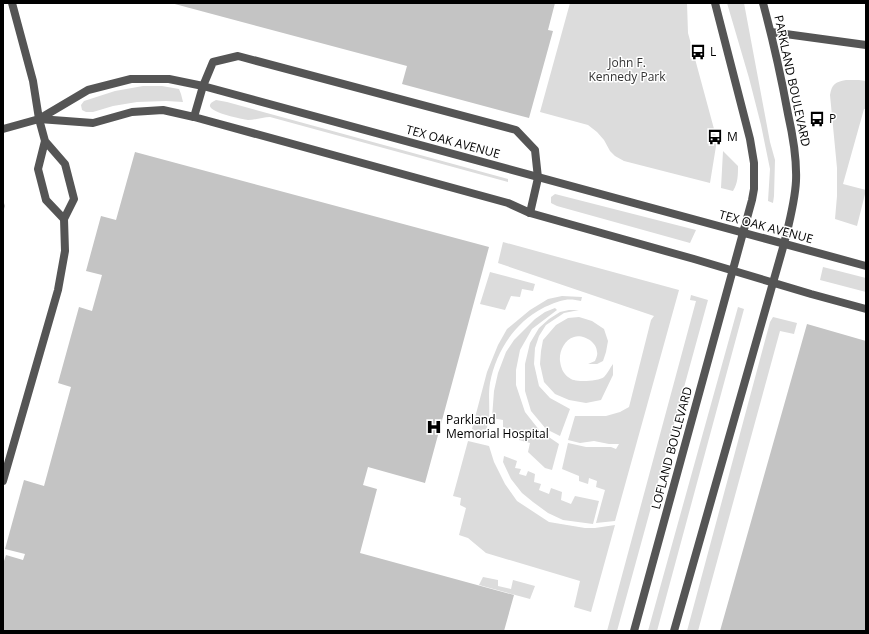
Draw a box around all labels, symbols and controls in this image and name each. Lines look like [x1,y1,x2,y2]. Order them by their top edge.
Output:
street label: PARKLAND BOULEVARD [770,14,815,148]
bus stop icon: L [689,43,707,61]
place label: L [710,43,716,60]
park label: John F. Kennedy Park [588,54,666,85]
bus stop icon: P [808,110,826,128]
place label: P [829,110,836,127]
street label: TEX OAK AVENUE [404,121,502,162]
bus stop icon: M [706,128,724,146]
place label: M [727,128,738,145]
street label: TEX OAK AVENUE [717,206,815,247]
street label: LOFLAND BOULEVARD [647,385,696,511]
place label: Parkland Memorial Hospital [446,411,549,442]
hospital icon: Parkland Memorial Hospital [425,418,443,436]

